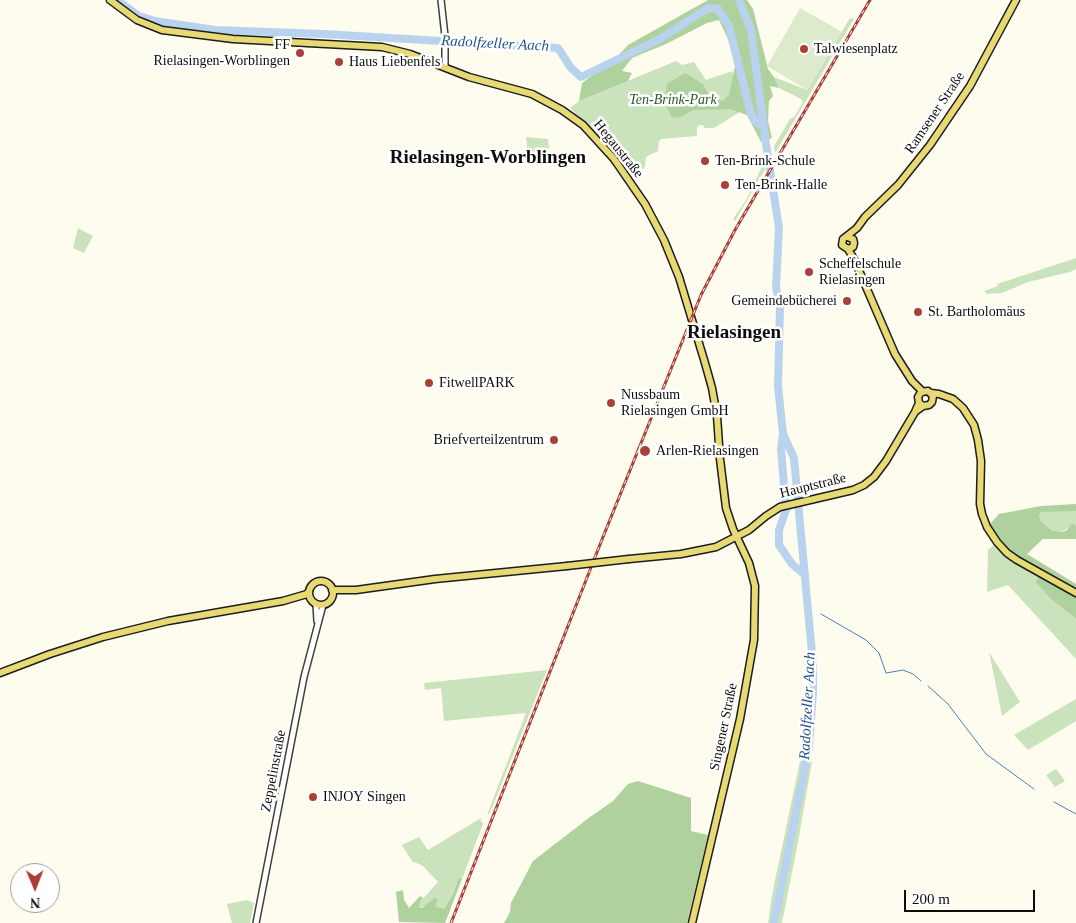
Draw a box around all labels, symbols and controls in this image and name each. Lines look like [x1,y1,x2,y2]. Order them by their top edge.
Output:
water label: Radolfzeller Aach [441,32,549,56]
place label: FF Rielasingen-Worblingen [153,37,290,70]
place label: Talwiesenplatz [814,41,898,57]
marker: Talwiesenplatz [798,43,810,55]
marker: FF Rielasingen-Worblingen [294,47,306,59]
place label: Haus Liebenfels [349,54,440,70]
marker: Haus Liebenfels [333,56,345,68]
street label: Ramsener Straße [901,69,969,157]
park label: Ten-Brink-Park [629,92,717,108]
street label: Hegaustraße [589,117,647,181]
district label: Rielasingen-Worblingen [390,147,586,169]
place label: Ten-Brink-Schule [715,153,815,169]
marker: Ten-Brink-Schule [699,155,711,167]
place label: Ten-Brink-Halle [735,177,827,193]
marker: Ten-Brink-Halle [719,179,731,191]
place label: Scheffelschule Rielasingen [819,256,901,288]
marker: Scheffelschule Rielasingen [803,266,815,278]
place label: Gemeindebücherei [731,293,837,309]
marker: Gemeindebücherei [841,295,853,307]
place label: St. Bartholomäus [928,304,1025,320]
marker: St. Bartholomäus [912,306,924,318]
district label: Rielasingen [687,322,781,344]
place label: FitwellPARK [439,375,515,391]
marker: FitwellPARK [423,377,435,389]
place label: Nussbaum Rielasingen GmbH [621,387,729,420]
marker: Nussbaum Rielasingen GmbH [605,397,617,409]
place label: Briefverteilzentrum [434,432,544,448]
marker: Briefverteilzentrum [548,434,560,446]
place label: Arlen-Rielasingen [656,443,759,459]
marker: Arlen-Rielasingen [638,444,652,458]
street label: Hauptstraße [778,470,848,502]
water label: Radolfzeller Aach [796,652,820,760]
street label: Singener Straße [707,682,741,772]
street label: Zeppelinstraße [258,729,290,813]
place label: INJOY Singen [323,789,406,805]
marker: INJOY Singen [307,791,319,803]
north arrow [10,863,60,913]
scale bar [906,880,1037,912]
text: 200 m [912,891,950,907]
text: N [30,895,40,910]

